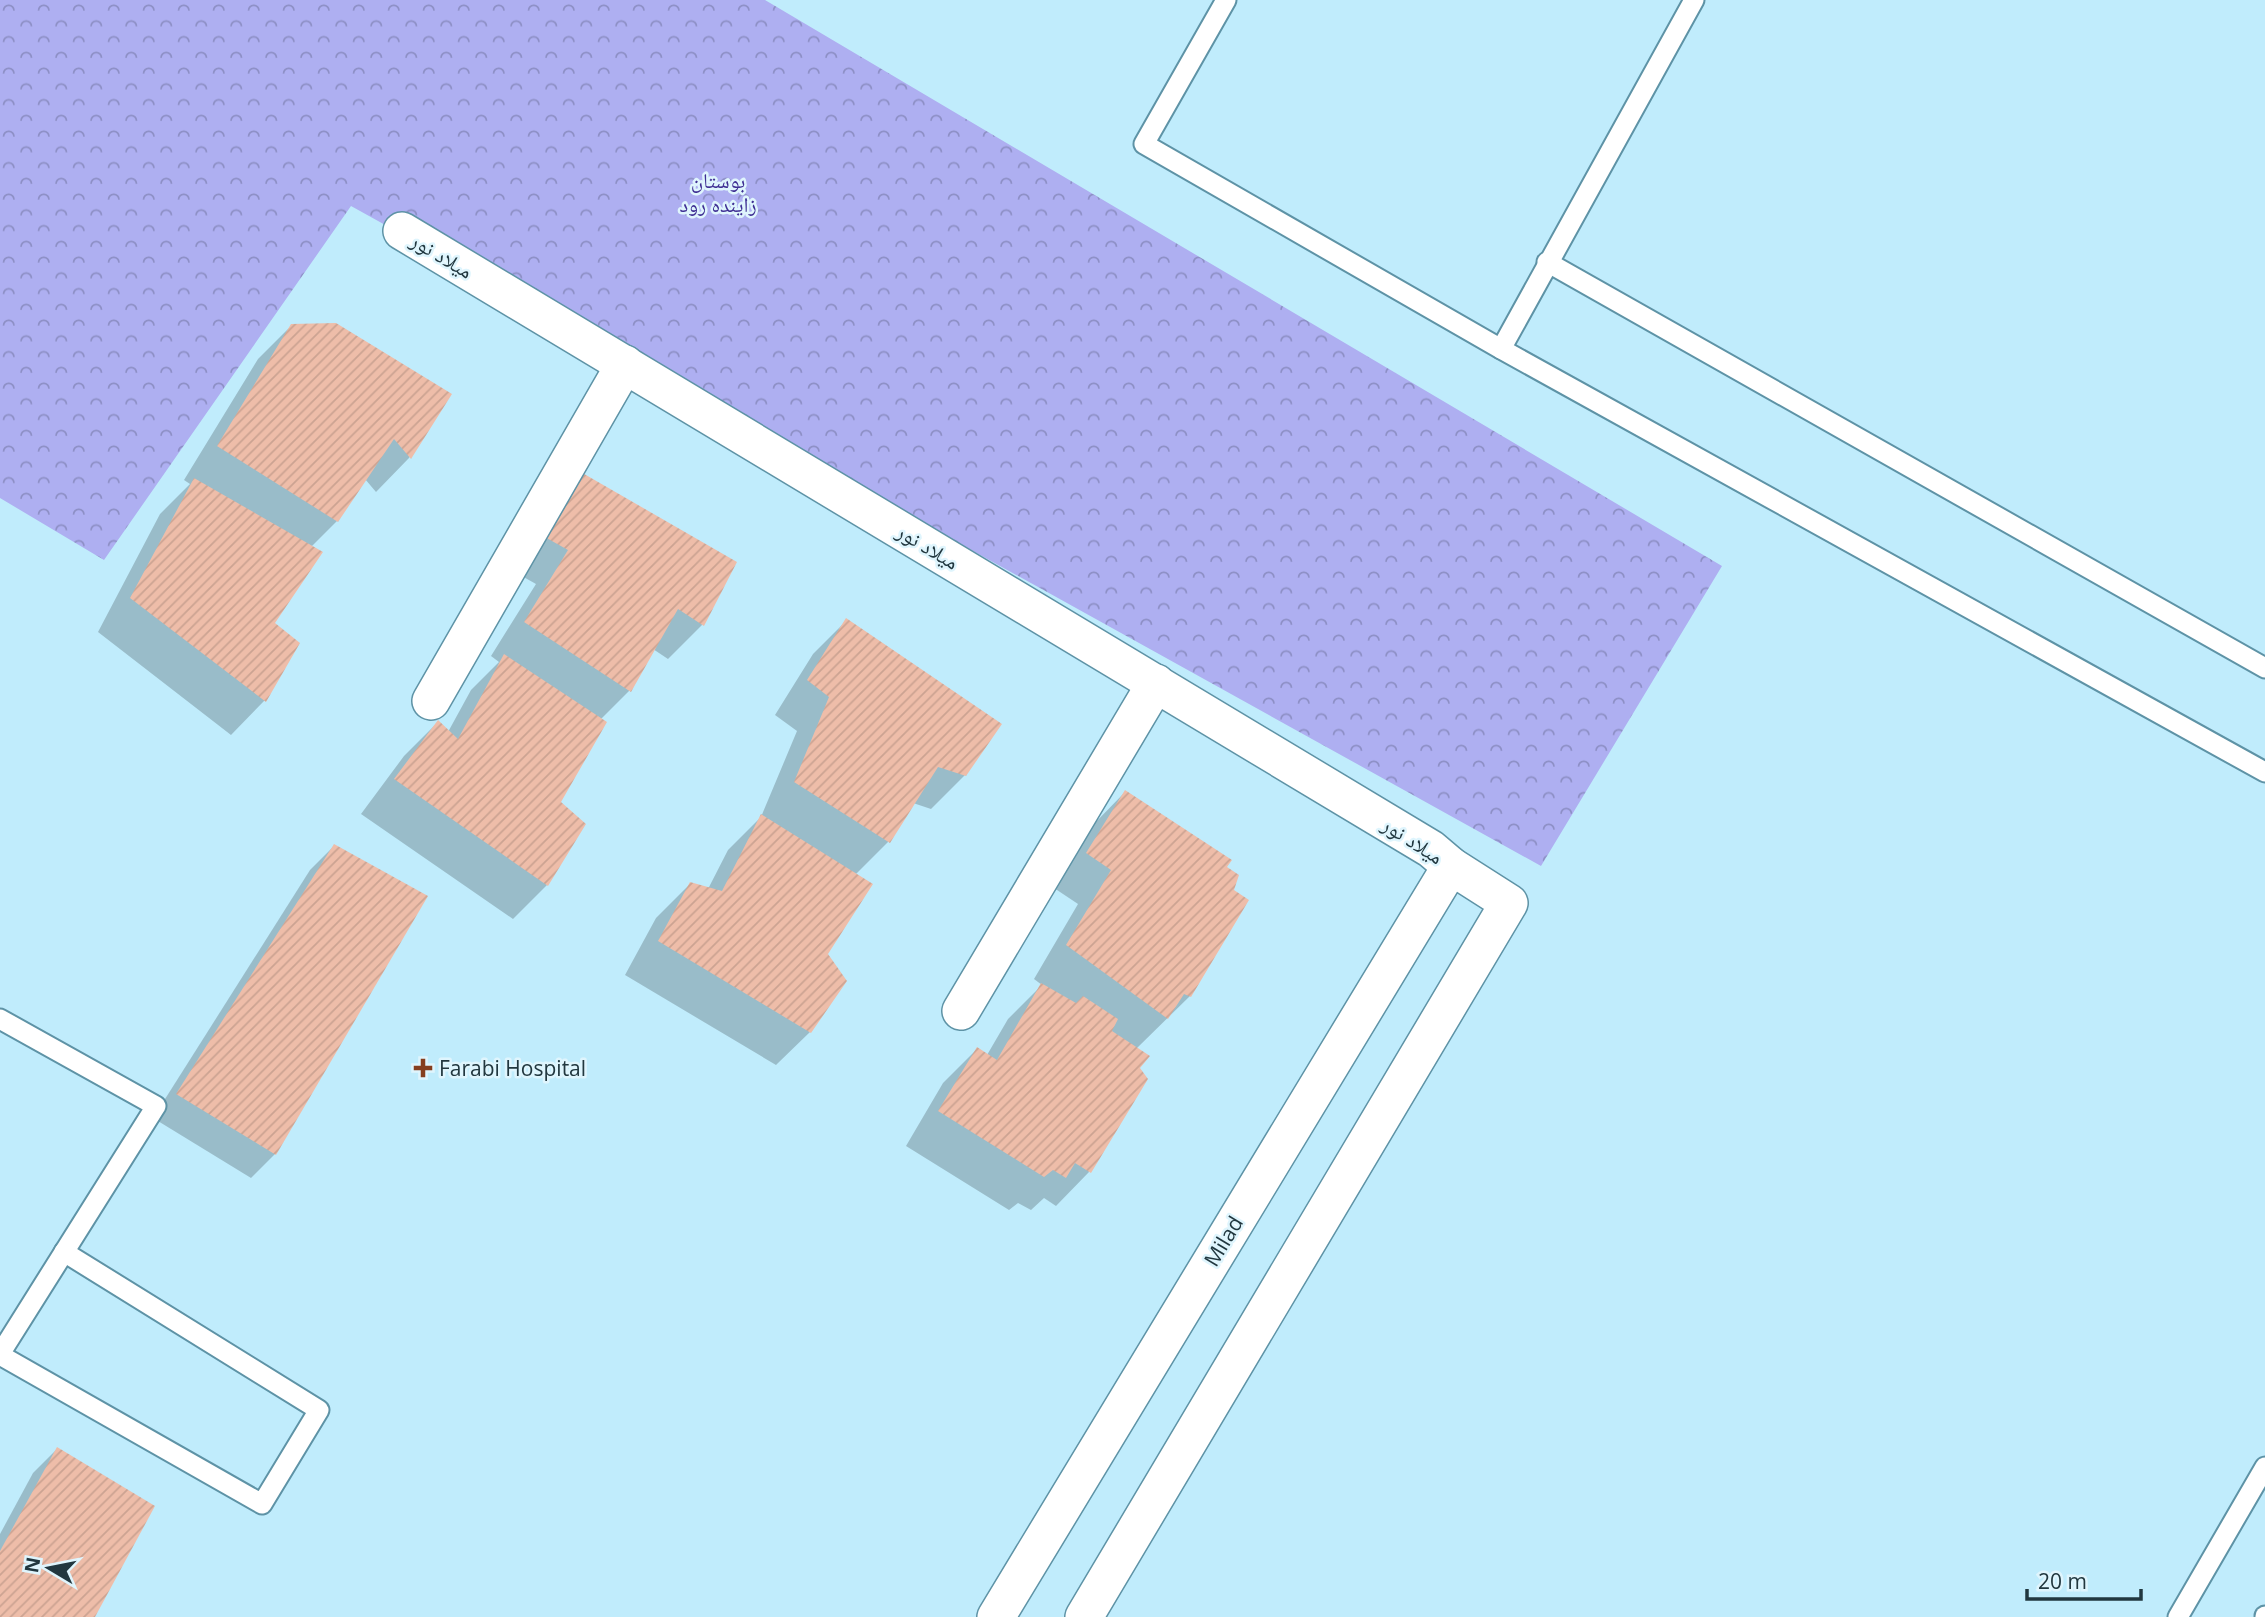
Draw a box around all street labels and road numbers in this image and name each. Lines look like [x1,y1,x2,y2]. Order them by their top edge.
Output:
street label: میلاد نور [405,225,478,284]
street label: میلاد نور [891,516,964,575]
street label: میلاد نور [1376,809,1449,870]
street label: Milad [1197,1211,1249,1271]

